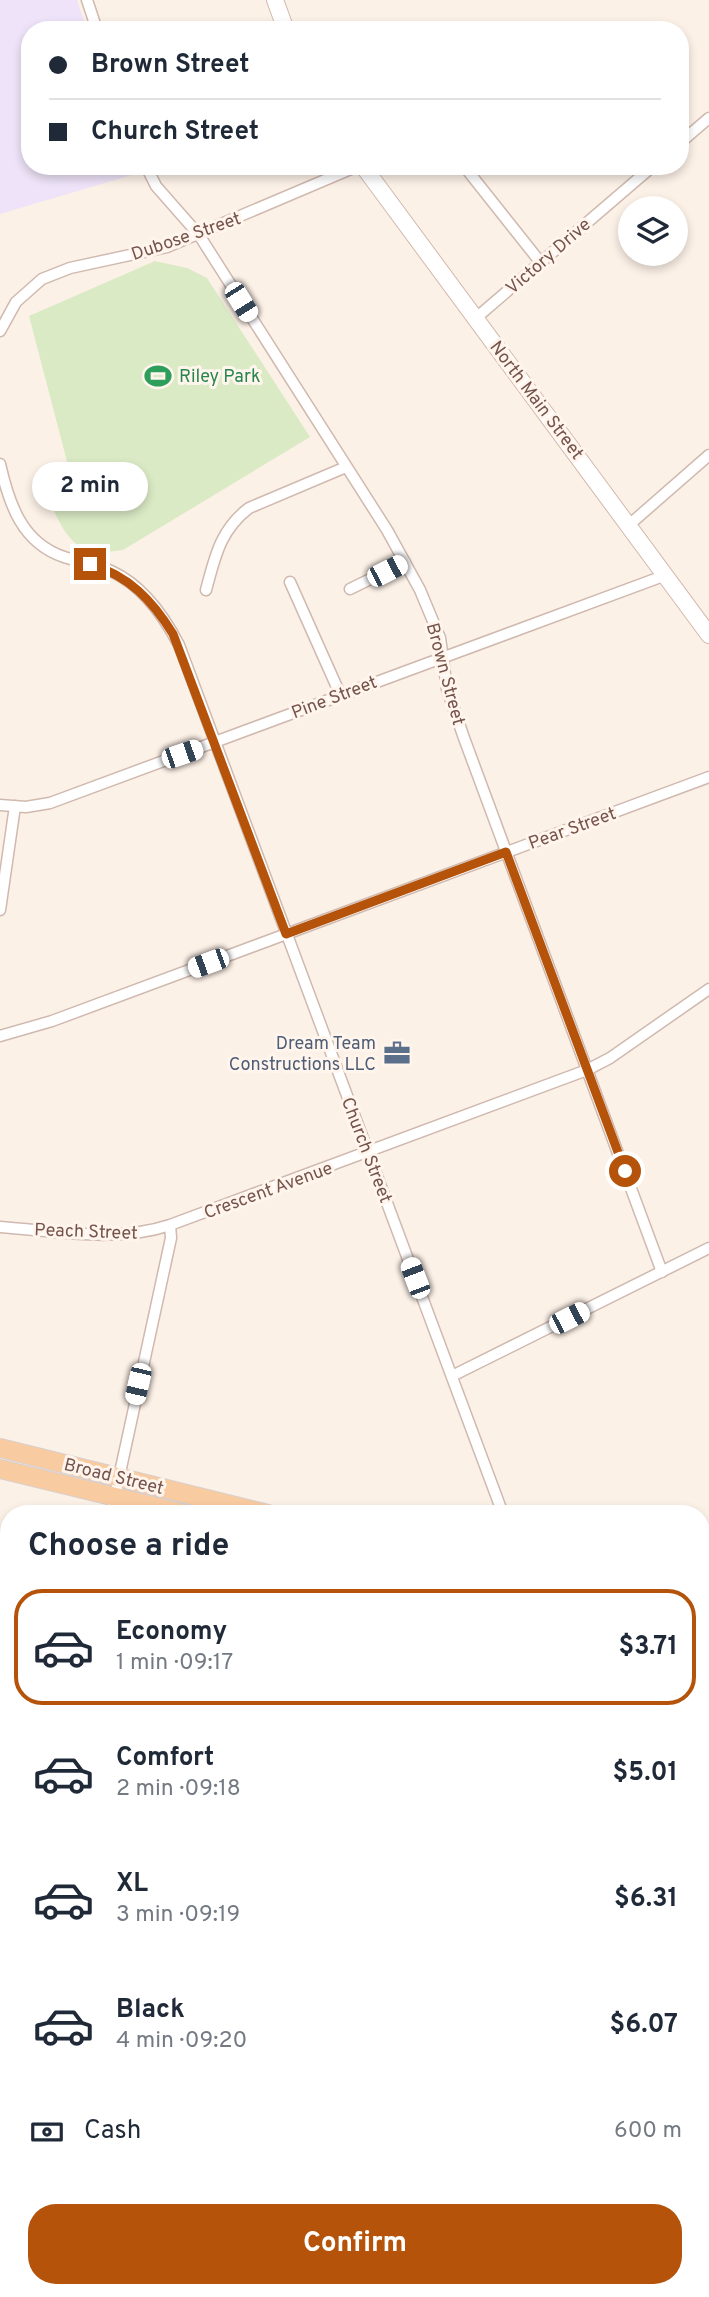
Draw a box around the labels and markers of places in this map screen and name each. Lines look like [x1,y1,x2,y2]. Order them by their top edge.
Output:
sports icon: Riley Park [143,361,173,391]
place label: Riley Park [179,366,261,389]
place label: Dream Team Constructions LLC [229,1033,376,1077]
office icon: Dream Team Constructions LLC [382,1038,412,1068]

